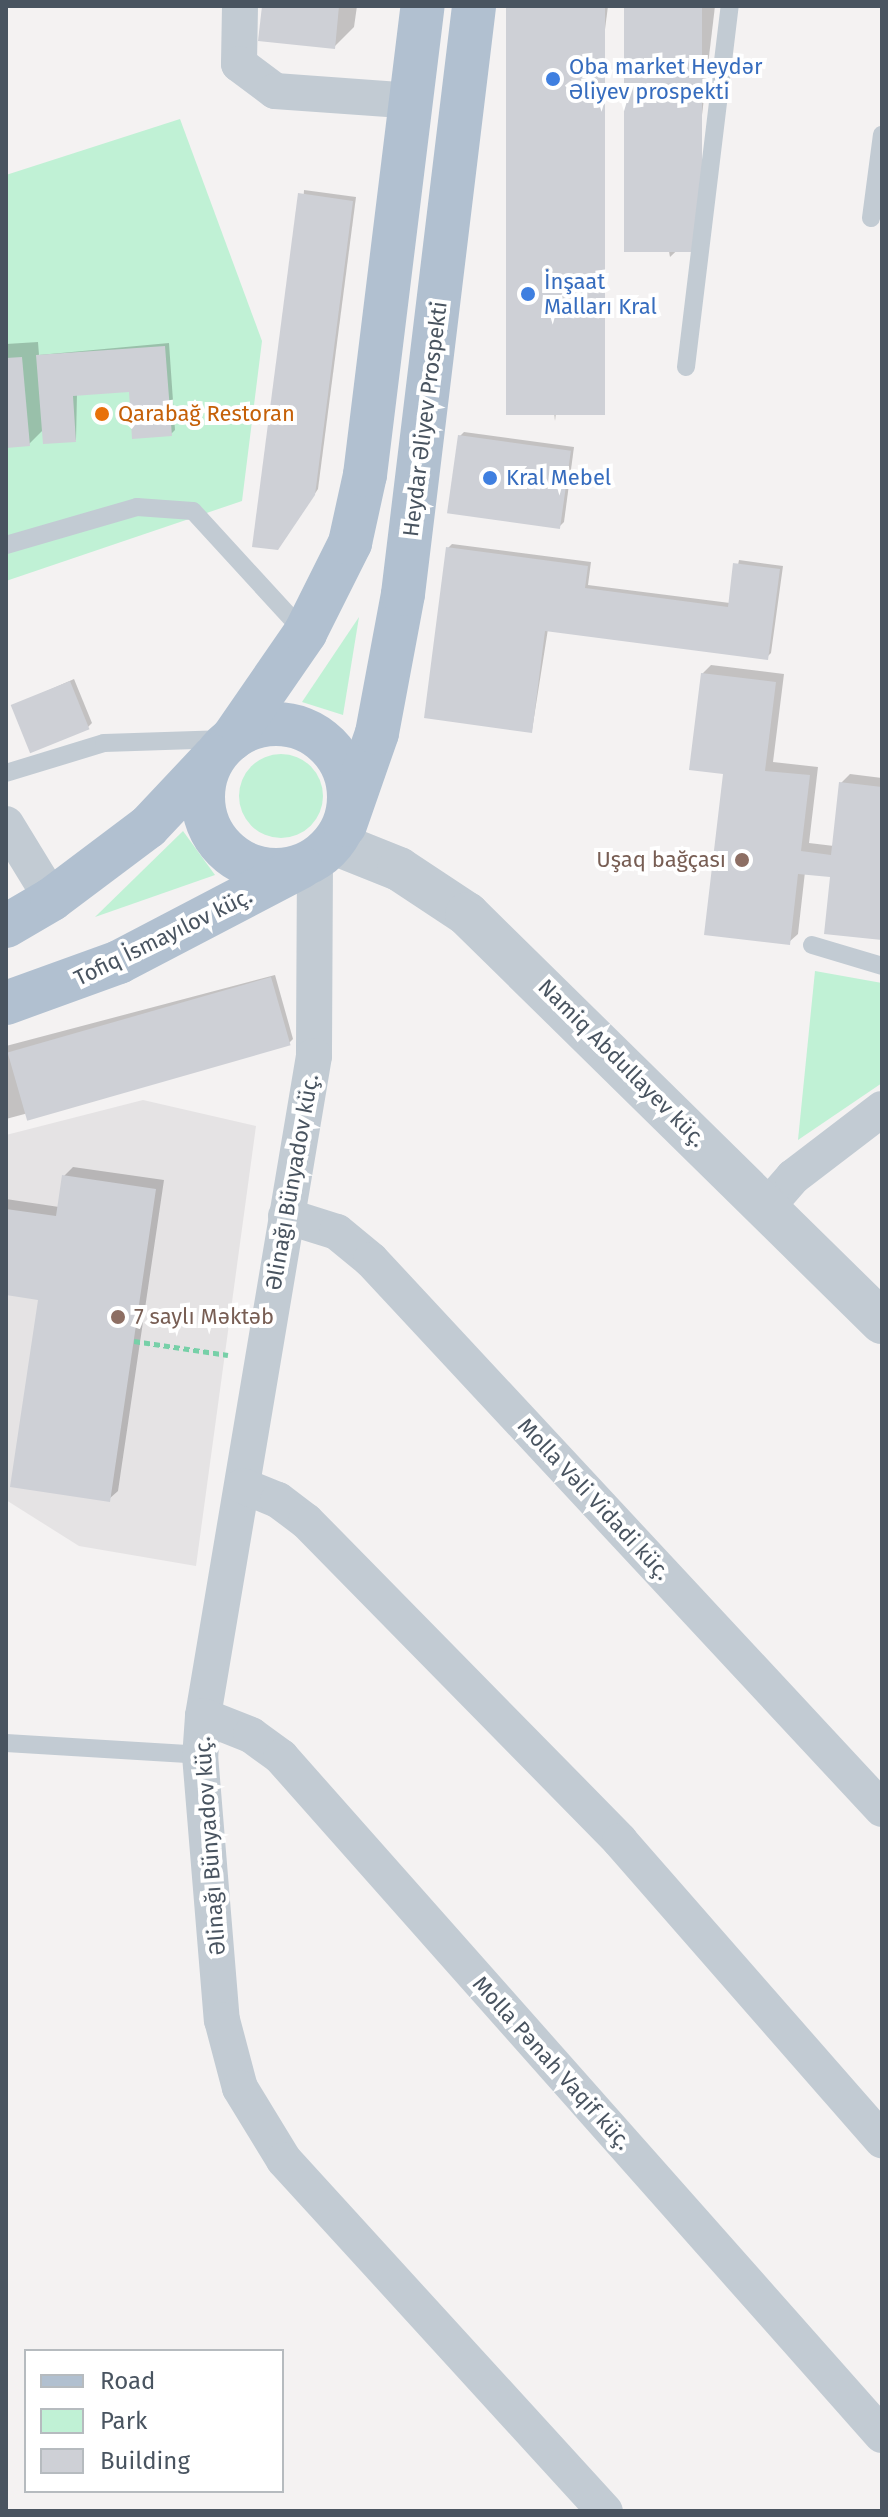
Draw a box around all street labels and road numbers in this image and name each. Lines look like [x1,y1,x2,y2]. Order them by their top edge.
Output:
street label: Heydar Əliyev Prospekti [397,300,453,538]
street label: Tofiq İsmayılov küç. [70,882,256,992]
street label: Namiq Abdullayev küç. [533,974,711,1152]
street label: Əlinağı Bünyadov küç. [260,1072,324,1292]
street label: Molla Vəli Vidadi küç. [512,1413,676,1585]
street label: Əlinağı Bünyadov küç. [189,1736,231,1956]
street label: Molla Pənah Vaqif küç. [467,1971,637,2155]

